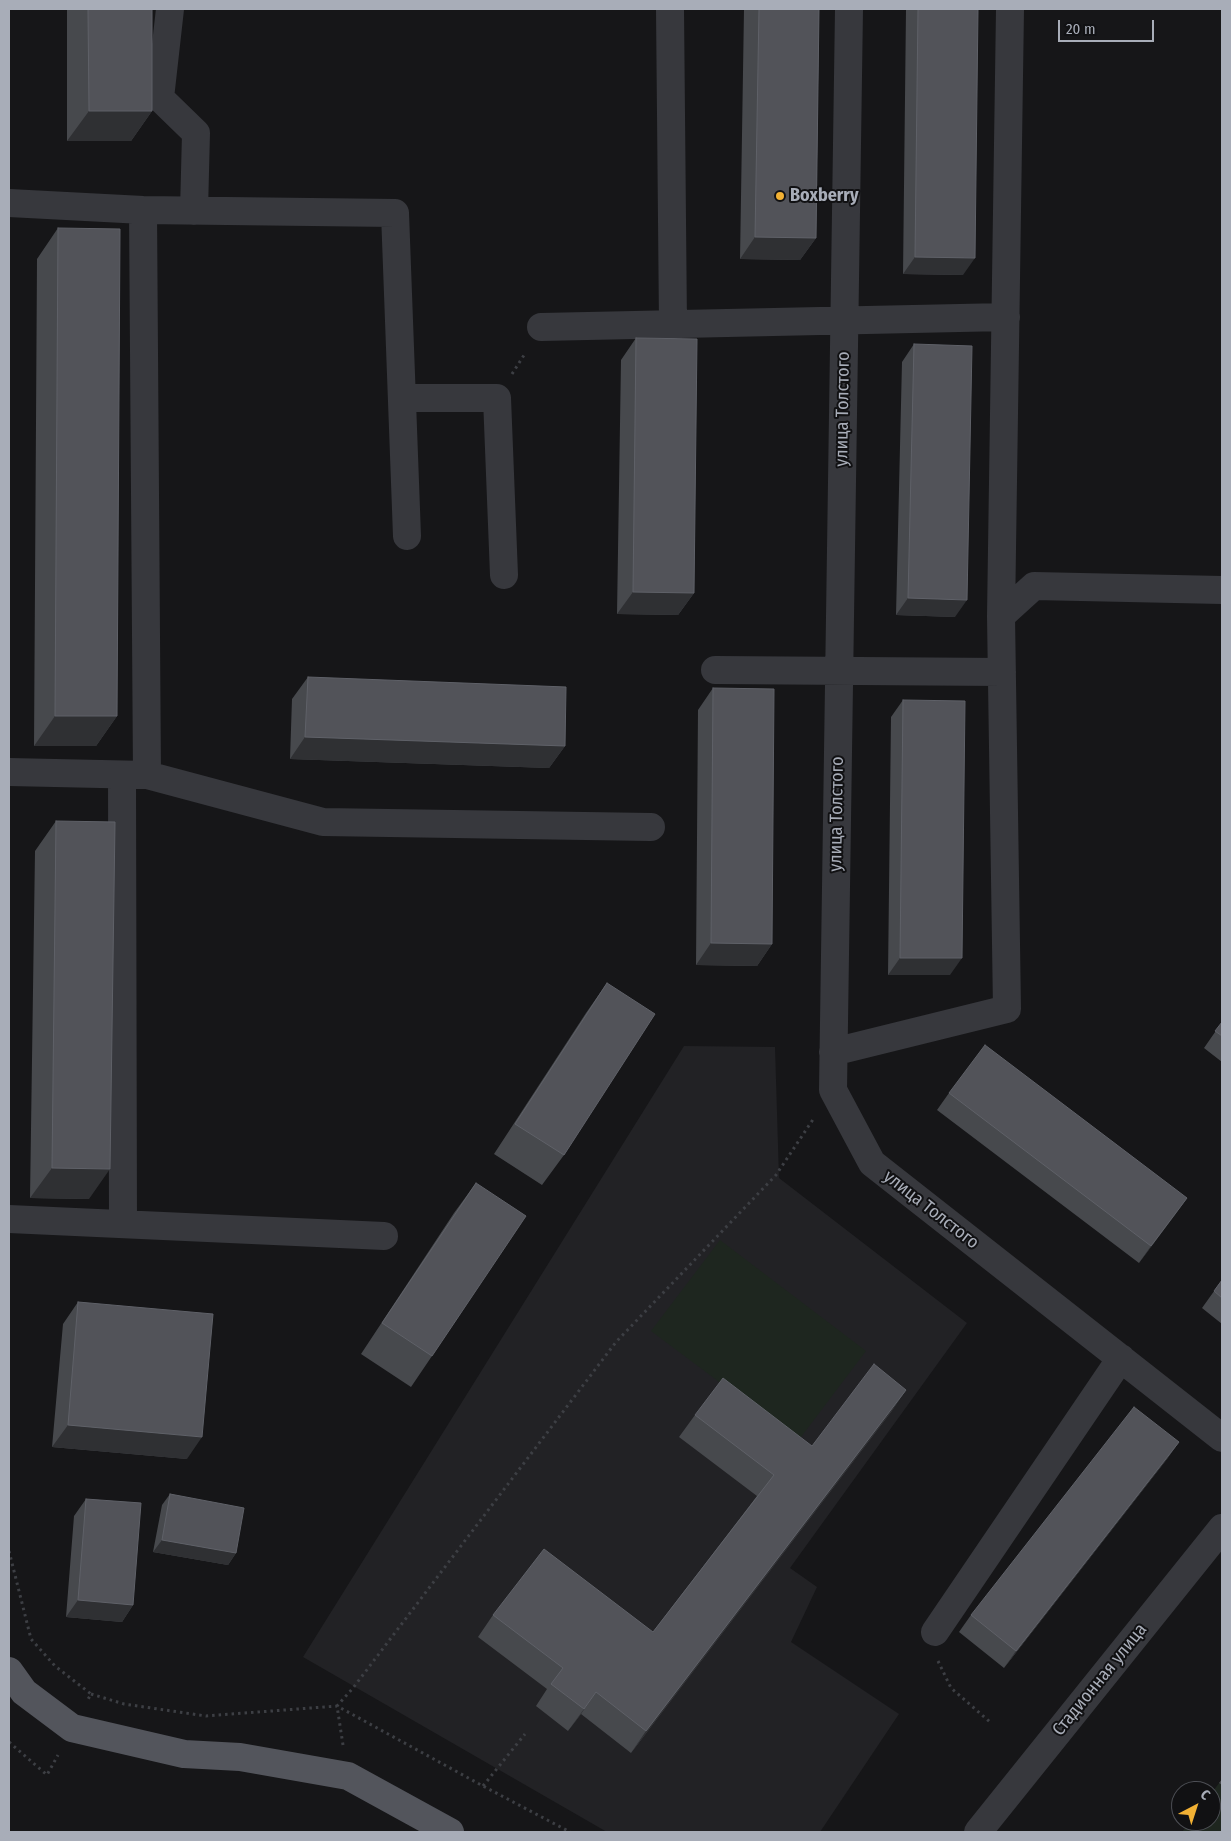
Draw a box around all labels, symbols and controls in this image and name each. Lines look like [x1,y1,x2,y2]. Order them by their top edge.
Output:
scale bar [1061,10,1157,42]
text: 20 m [1066,20,1096,38]
place label: Boxberry [790,185,859,207]
marker: Boxberry [774,190,786,202]
street label: улица Толстого [831,351,855,467]
street label: улица Толстого [825,756,849,872]
street label: улица Толстого [879,1166,983,1254]
street label: Стадионная улица [1048,1620,1152,1740]
north arrow [1171,1781,1221,1831]
text: С [1197,1786,1214,1804]

